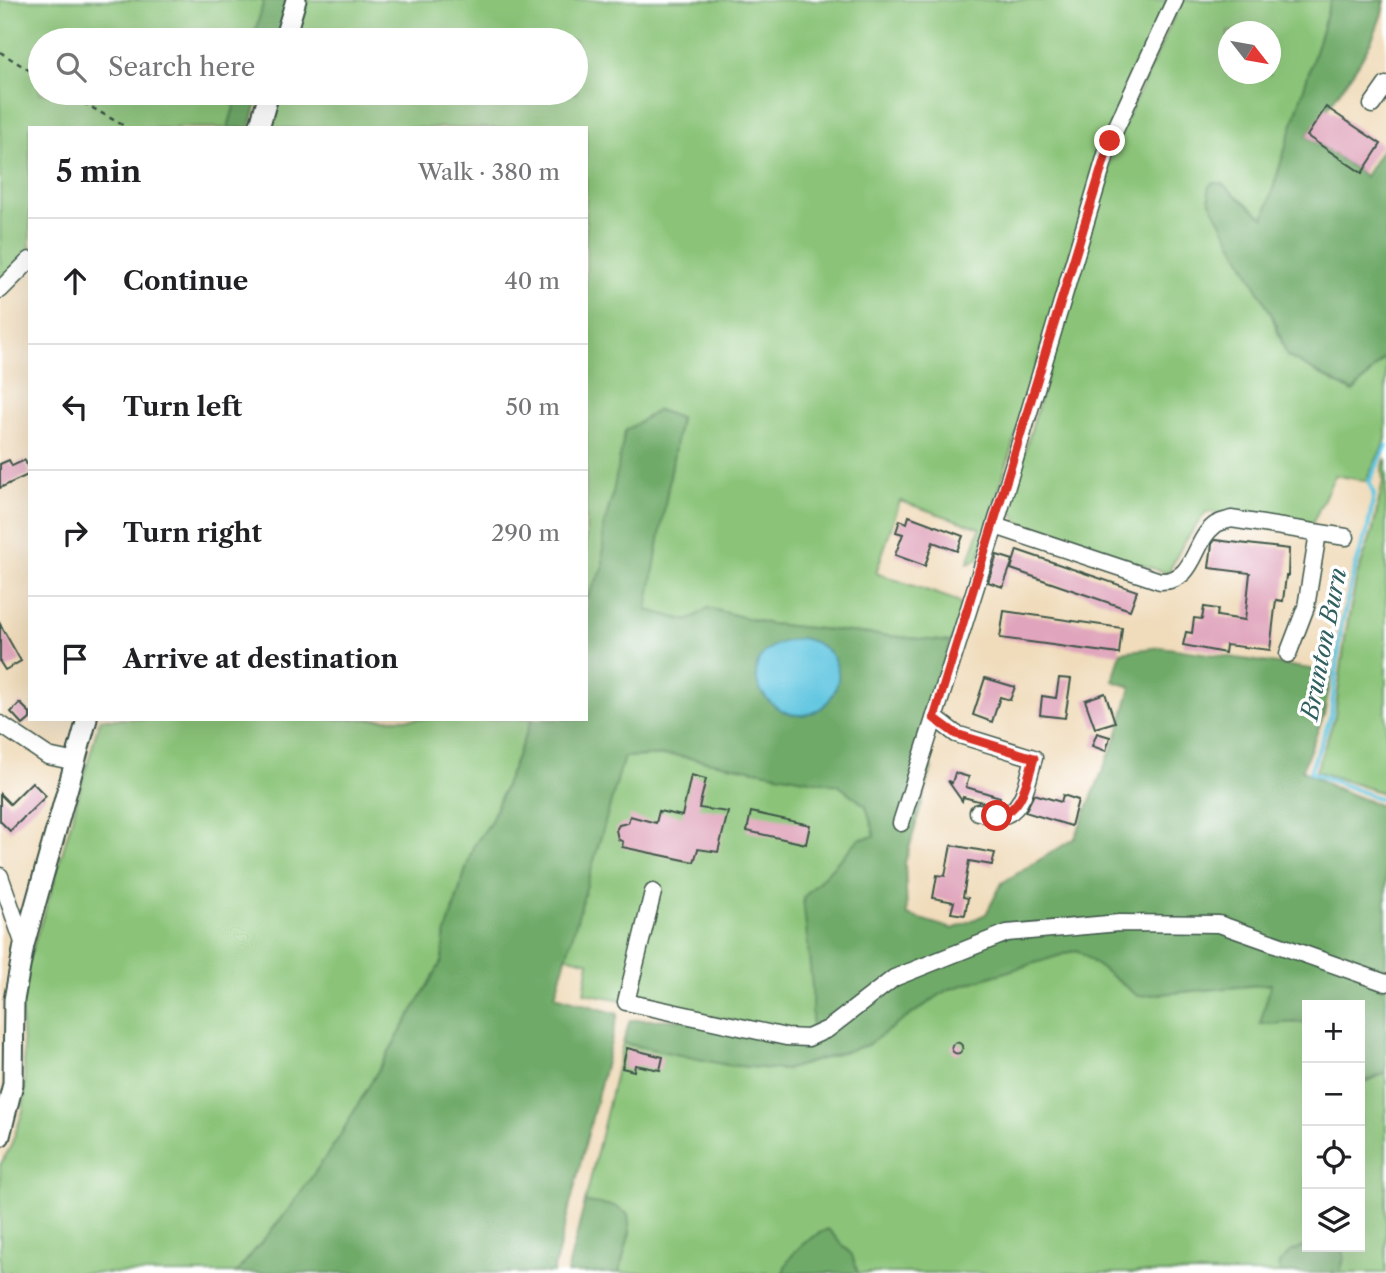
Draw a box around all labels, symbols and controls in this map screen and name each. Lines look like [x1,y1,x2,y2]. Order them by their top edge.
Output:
north arrow [1218,21,1281,84]
search box [28,28,588,105]
icon: search [52,48,90,86]
text: Search here [108,51,255,83]
route end [1094,125,1125,156]
text: 5 min [56,153,141,190]
text: Walk · 380 m [418,158,560,186]
icon: ahead [56,262,94,300]
text: Continue [123,265,248,297]
text: 40 m [505,267,560,295]
icon: left [56,388,94,426]
text: Turn left [123,391,242,423]
text: 50 m [505,393,560,421]
icon: right [56,514,94,552]
text: Turn right [123,517,262,549]
text: 290 m [491,519,560,547]
water label: Brunton Burn [1294,565,1352,724]
icon: arrive [56,640,94,678]
text: Arrive at destination [123,643,398,675]
route start [981,800,1012,831]
map controls [1302,1000,1365,1252]
button: + [1302,1000,1365,1063]
button: − [1302,1063,1365,1126]
button: locate [1302,1126,1365,1189]
button: layers [1302,1189,1365,1252]

